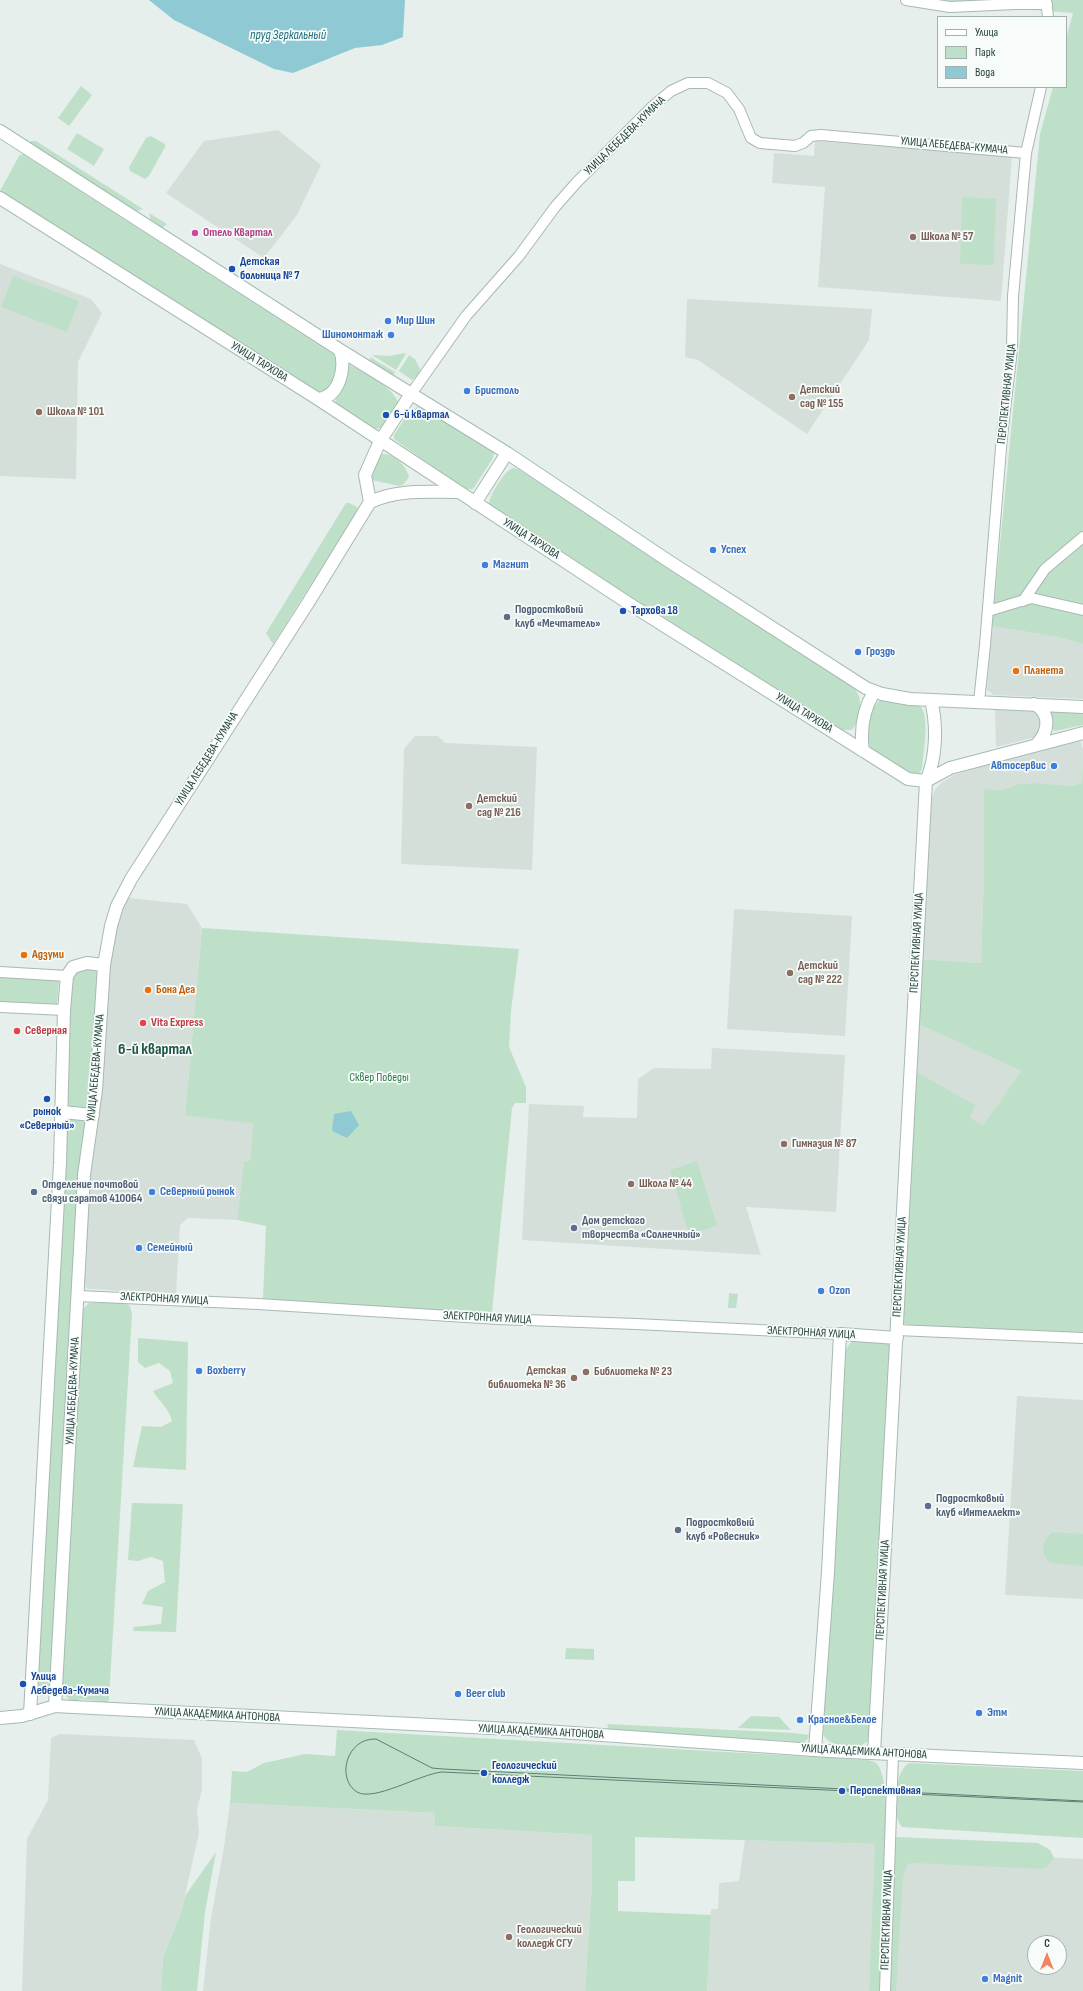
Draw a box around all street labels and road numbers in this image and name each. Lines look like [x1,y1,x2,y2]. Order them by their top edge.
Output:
street label: УЛИЦА ЛЕБЕДЕВА-КУМАЧА [581,93,669,179]
street label: УЛИЦА ЛЕБЕДЕВА-КУМАЧА [900,134,1008,158]
street label: УЛИЦА ТАРХОВА [228,339,290,385]
street label: ПЕРСПЕКТИВНАЯ УЛИЦА [995,343,1019,445]
street label: УЛИЦА ТАРХОВА [500,515,562,563]
street label: УЛИЦА ТАРХОВА [773,690,835,736]
street label: УЛИЦА ЛЕБЕДЕВА-КУМАЧА [172,710,242,808]
street label: ПЕРСПЕКТИВНАЯ УЛИЦА [907,893,927,993]
street label: УЛИЦА ЛЕБЕДЕВА-КУМАЧА [84,1014,108,1122]
street label: ПЕРСПЕКТИВНАЯ УЛИЦА [890,1217,910,1317]
street label: ЭЛЕКТРОННАЯ УЛИЦА [119,1289,209,1309]
street label: ЭЛЕКТРОННАЯ УЛИЦА [442,1308,532,1328]
street label: ЭЛЕКТРОННАЯ УЛИЦА [766,1323,856,1343]
street label: УЛИЦА ЛЕБЕДЕВА-КУМАЧА [63,1337,83,1445]
street label: ПЕРСПЕКТИВНАЯ УЛИЦА [873,1540,893,1640]
street label: УЛИЦА АКАДЕМИКА АНТОНОВА [154,1705,280,1725]
street label: УЛИЦА АКАДЕМИКА АНТОНОВА [478,1722,604,1742]
street label: УЛИЦА АКАДЕМИКА АНТОНОВА [801,1742,927,1762]
street label: ПЕРСПЕКТИВНАЯ УЛИЦА [878,1870,896,1970]

